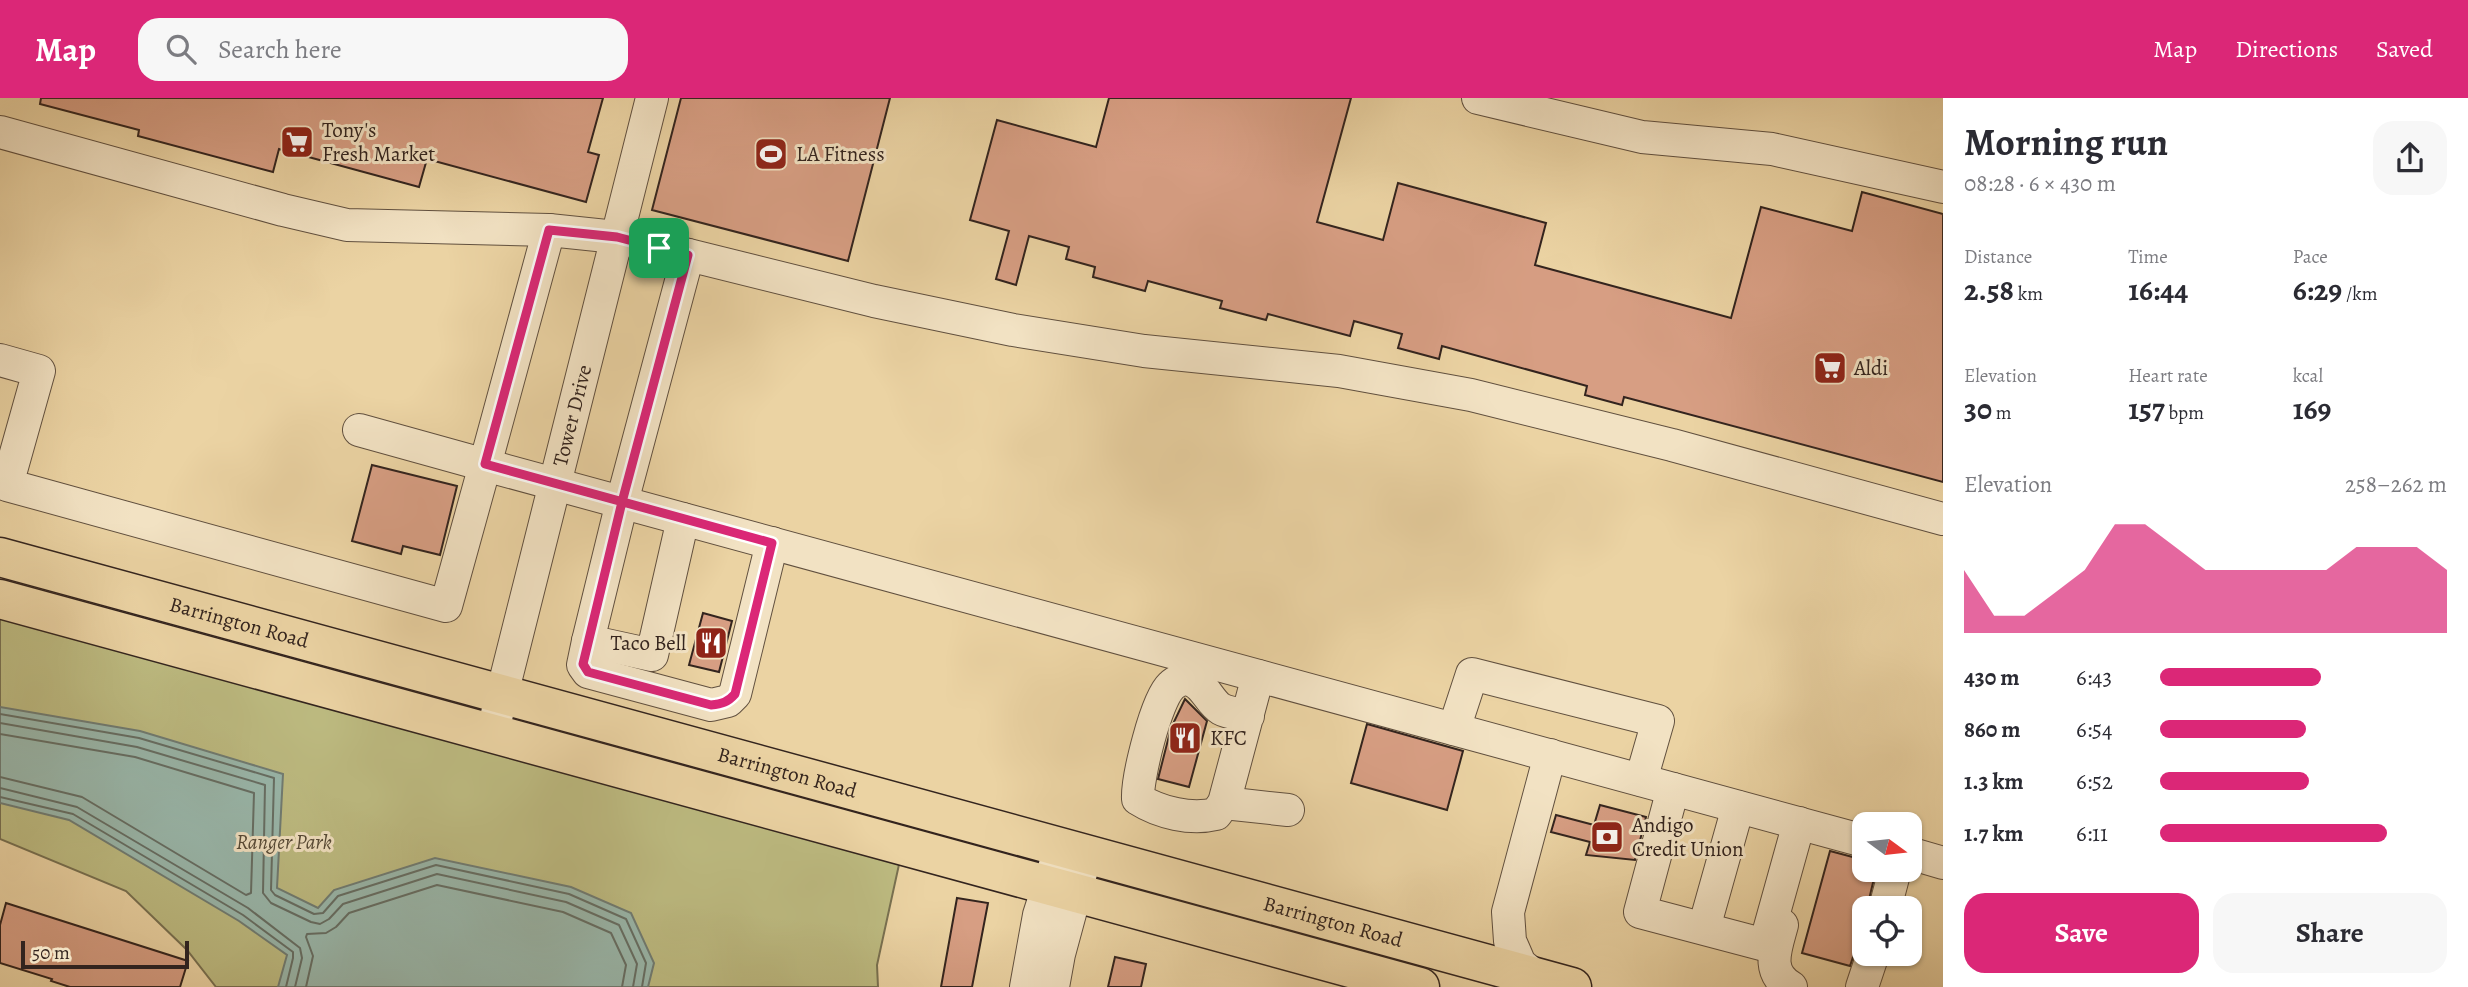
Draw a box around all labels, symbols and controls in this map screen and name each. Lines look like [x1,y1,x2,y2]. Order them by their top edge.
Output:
search box [138,18,628,81]
text: Map [35,27,96,72]
icon: search [162,30,200,68]
text: Search here [218,32,342,67]
text: Map [2153,33,2197,65]
text: Directions [2235,33,2338,65]
text: Saved [2376,33,2433,65]
place label: Tony's Fresh Market [322,116,435,168]
text: Morning run [1964,116,2168,168]
button: share [2373,121,2447,195]
supermarket icon: Tony's Fresh Market [278,123,316,161]
sports icon: LA Fitness [752,135,790,173]
place label: LA Fitness [796,140,885,168]
text: 08:28 · 6 × 430 m [1964,168,2116,199]
pin [629,218,689,278]
icon: arrive [640,229,678,267]
text: Distance [1964,244,2032,270]
text: Time [2128,244,2168,270]
text: Pace [2293,244,2328,270]
text: 2.58 [1964,270,2014,310]
text: 16:44 [2128,270,2188,310]
text: 6:29 [2293,270,2342,310]
text: km [2014,281,2043,307]
text: /km [2342,281,2377,307]
supermarket icon: Aldi [1811,349,1849,387]
place label: Aldi [1853,354,1888,382]
street label: Tower Drive [546,362,598,469]
text: Elevation [1964,363,2037,389]
text: Heart rate [2128,363,2208,389]
text: kcal [2293,363,2323,389]
text: 30 [1964,389,1992,429]
text: 157 [2128,389,2165,429]
text: 169 [2293,389,2331,429]
text: m [1992,400,2012,426]
text: bpm [2165,400,2204,426]
text: Elevation [1964,469,2052,500]
text: 258–262 m [2345,469,2447,500]
street label: Barrington Road [166,590,313,655]
restaurant icon: Taco Bell [692,624,730,662]
place label: Taco Bell [611,629,686,657]
text: 430 m [1964,662,2020,693]
text: 6:43 [2076,662,2112,693]
text: 860 m [1964,714,2021,745]
text: 6:54 [2076,714,2112,745]
restaurant icon: KFC [1166,719,1204,757]
place label: KFC [1210,724,1247,752]
street label: Barrington Road [714,740,861,805]
text: 1.3 km [1964,766,2024,797]
text: 6:52 [2076,766,2113,797]
place label: Andigo Credit Union [1631,811,1744,863]
north arrow [1852,812,1922,882]
map controls [1852,812,1922,966]
bank icon: Andigo Credit Union [1588,818,1626,856]
text: 1.7 km [1964,818,2024,849]
text: 6:11 [2076,818,2108,849]
park label: Ranger Park [236,828,332,856]
street label: Barrington Road [1260,889,1407,954]
button: Save [1964,893,2199,973]
button: Share [2213,893,2447,973]
button: locate [1852,896,1922,966]
scale bar [21,938,189,970]
text: 50 m [32,940,70,966]

